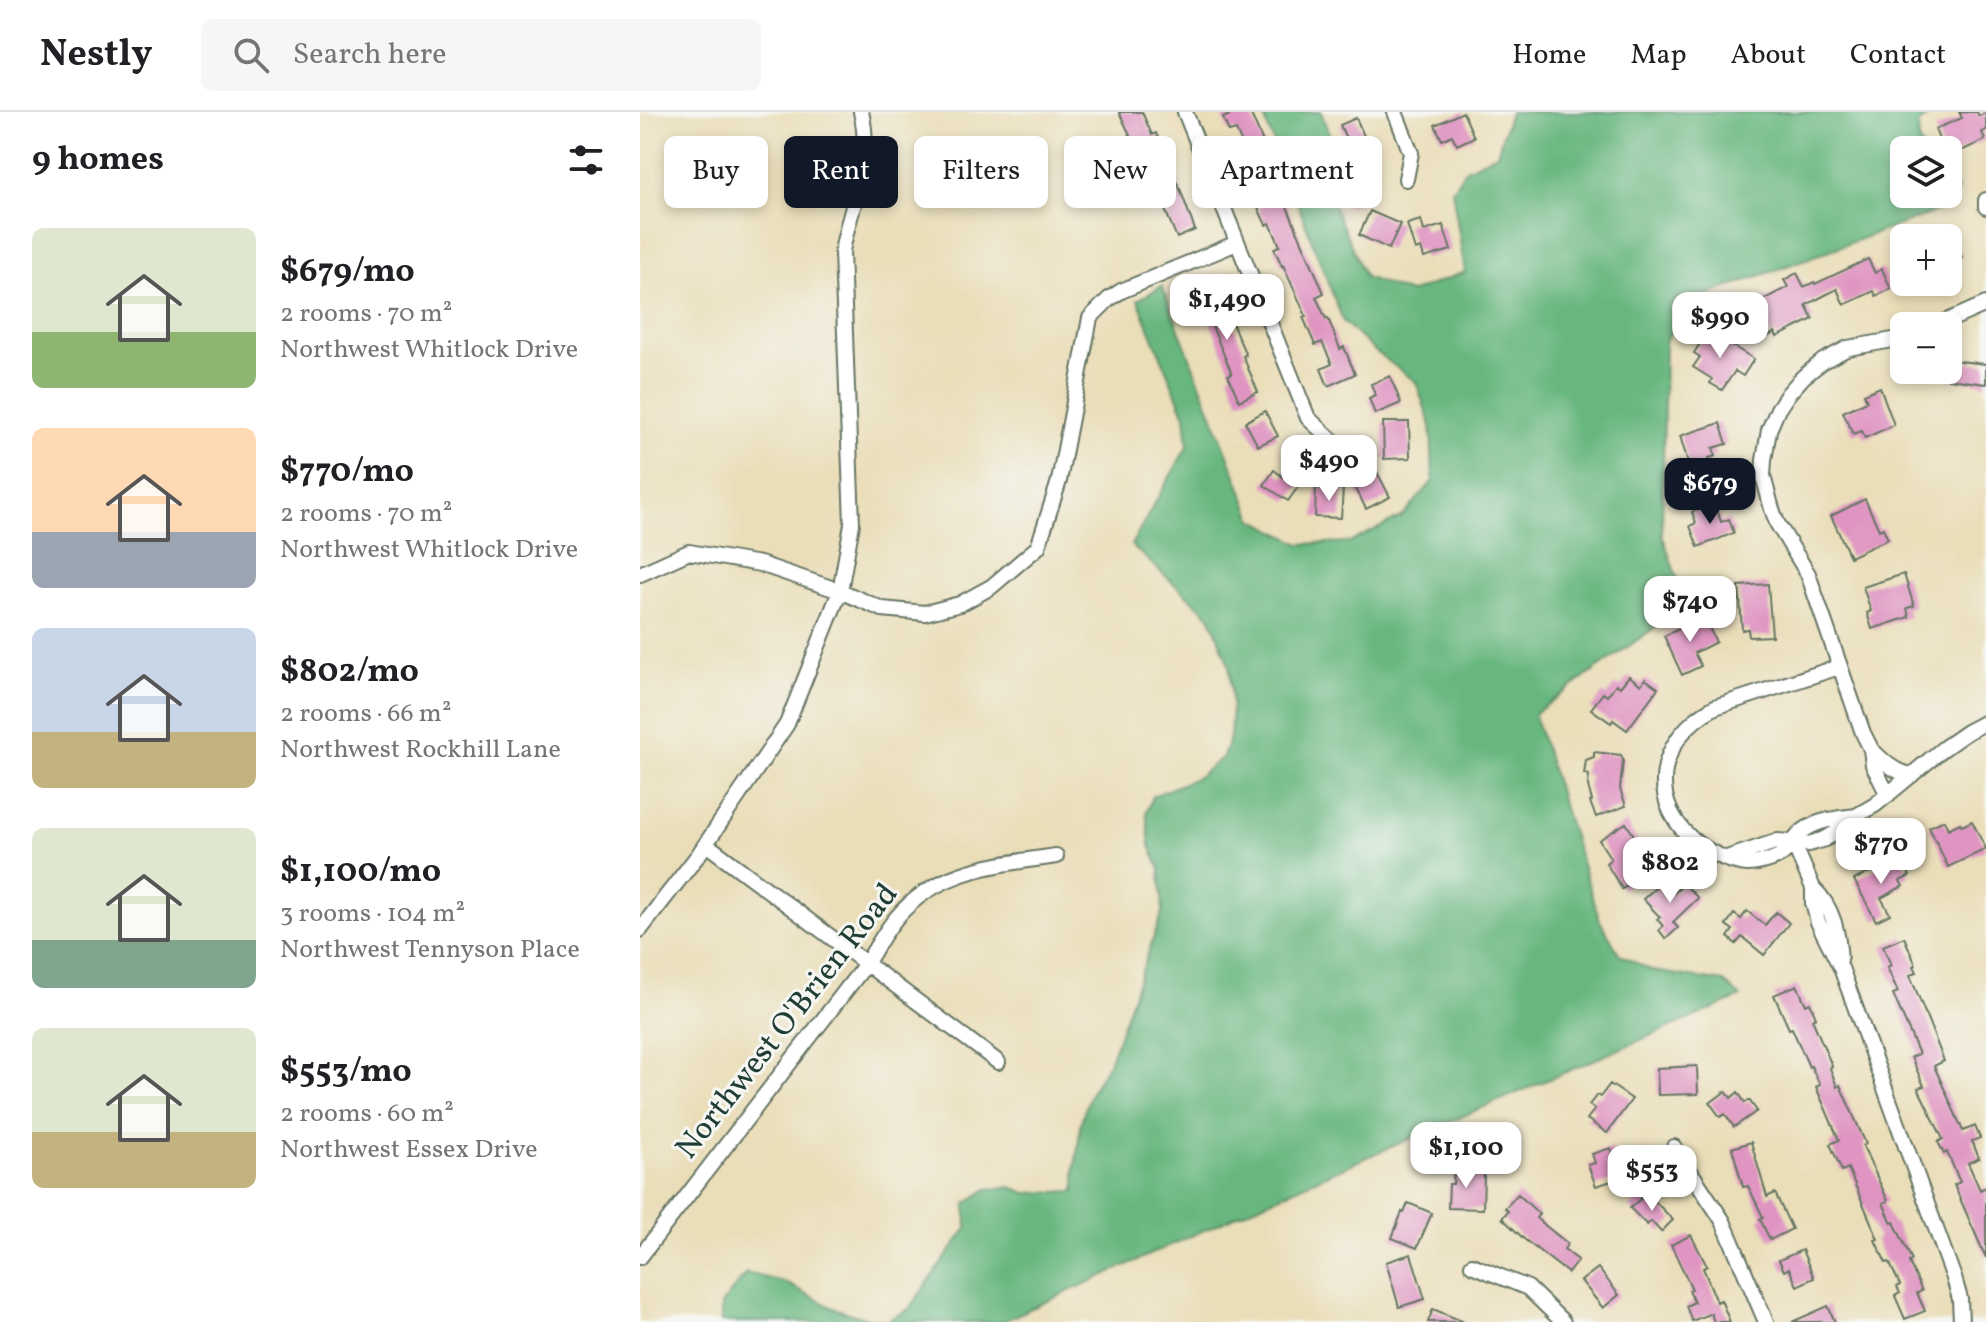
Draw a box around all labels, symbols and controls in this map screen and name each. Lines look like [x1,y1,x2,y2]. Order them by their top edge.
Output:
search box [201,19,761,91]
text: Nestly [40,29,153,82]
icon: search [229,33,273,77]
text: Search here [293,34,446,76]
text: Home [1512,36,1586,75]
text: Map [1630,36,1686,75]
text: About [1730,36,1806,75]
text: Contact [1850,36,1946,75]
chip: Buy [664,136,768,208]
chip: Rent [784,136,898,208]
chip: Filters [914,136,1048,208]
chip: New [1064,136,1176,208]
chip: Apartment [1192,136,1382,208]
map controls [1890,136,1962,384]
button: layers [1890,136,1962,208]
text: 9 homes [32,137,164,184]
icon: filters [564,138,608,182]
button: + [1890,224,1962,296]
text: $679/mo [280,249,415,296]
icon: home [96,260,192,356]
pin: $1,490 [1162,274,1292,342]
text: $1,490 [1188,282,1266,318]
pin: $990 [1673,292,1767,360]
text: 2 rooms · 70 m² [280,296,452,332]
text: $990 [1690,300,1750,336]
button: − [1890,312,1962,384]
text: Northwest Whitlock Drive [280,332,578,368]
pin: $490 [1282,435,1376,503]
text: $490 [1299,443,1359,479]
text: $770/mo [280,449,414,496]
pin: $679 [1663,458,1757,526]
icon: home [96,460,192,556]
text: $679 [1682,466,1738,502]
text: 2 rooms · 70 m² [280,496,452,532]
text: Northwest Whitlock Drive [280,532,578,568]
pin: $740 [1643,576,1737,644]
text: $740 [1662,584,1718,620]
text: $802/mo [280,649,419,696]
icon: home [96,660,192,756]
text: 2 rooms · 66 m² [280,696,452,732]
text: Northwest Rockhill Lane [280,732,561,768]
pin: $770 [1834,818,1928,886]
text: $770 [1854,826,1908,862]
pin: $802 [1623,837,1717,905]
text: $802 [1641,845,1699,881]
text: $1,100/mo [280,849,441,896]
icon: home [96,860,192,956]
street label: Northwest O'Brien Road [666,875,910,1169]
text: 3 rooms · 104 m² [280,896,465,932]
text: Northwest Tennyson Place [280,932,580,968]
text: $553/mo [280,1049,412,1096]
icon: home [96,1060,192,1156]
text: 2 rooms · 60 m² [280,1096,454,1132]
pin: $1,100 [1401,1122,1531,1190]
text: $1,100 [1428,1130,1504,1166]
text: Northwest Essex Drive [280,1132,538,1168]
pin: $553 [1605,1145,1699,1213]
text: $553 [1626,1153,1678,1189]

